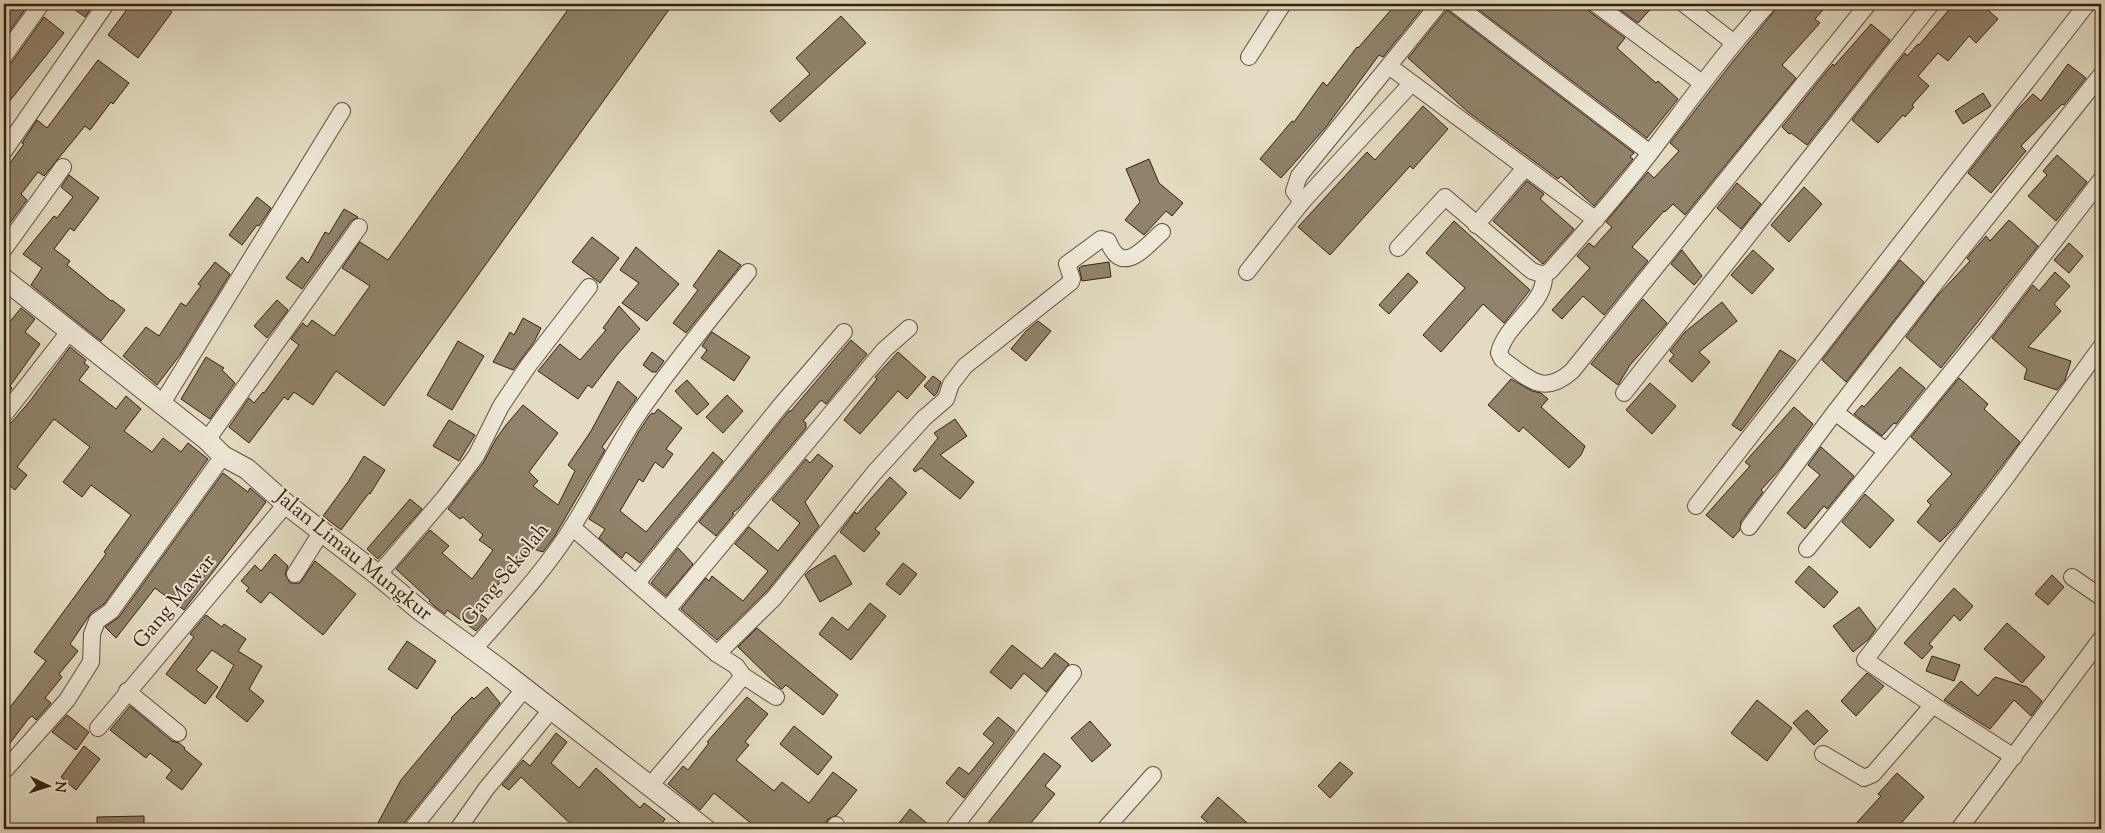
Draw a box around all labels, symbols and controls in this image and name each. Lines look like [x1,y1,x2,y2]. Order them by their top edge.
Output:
street label: Jalan Limau Mungkur [267,482,438,629]
street label: Gang Sekolah [455,516,557,634]
street label: Gang Mawar [126,548,224,656]
north arrow [22,760,72,810]
text: N [49,780,69,793]

